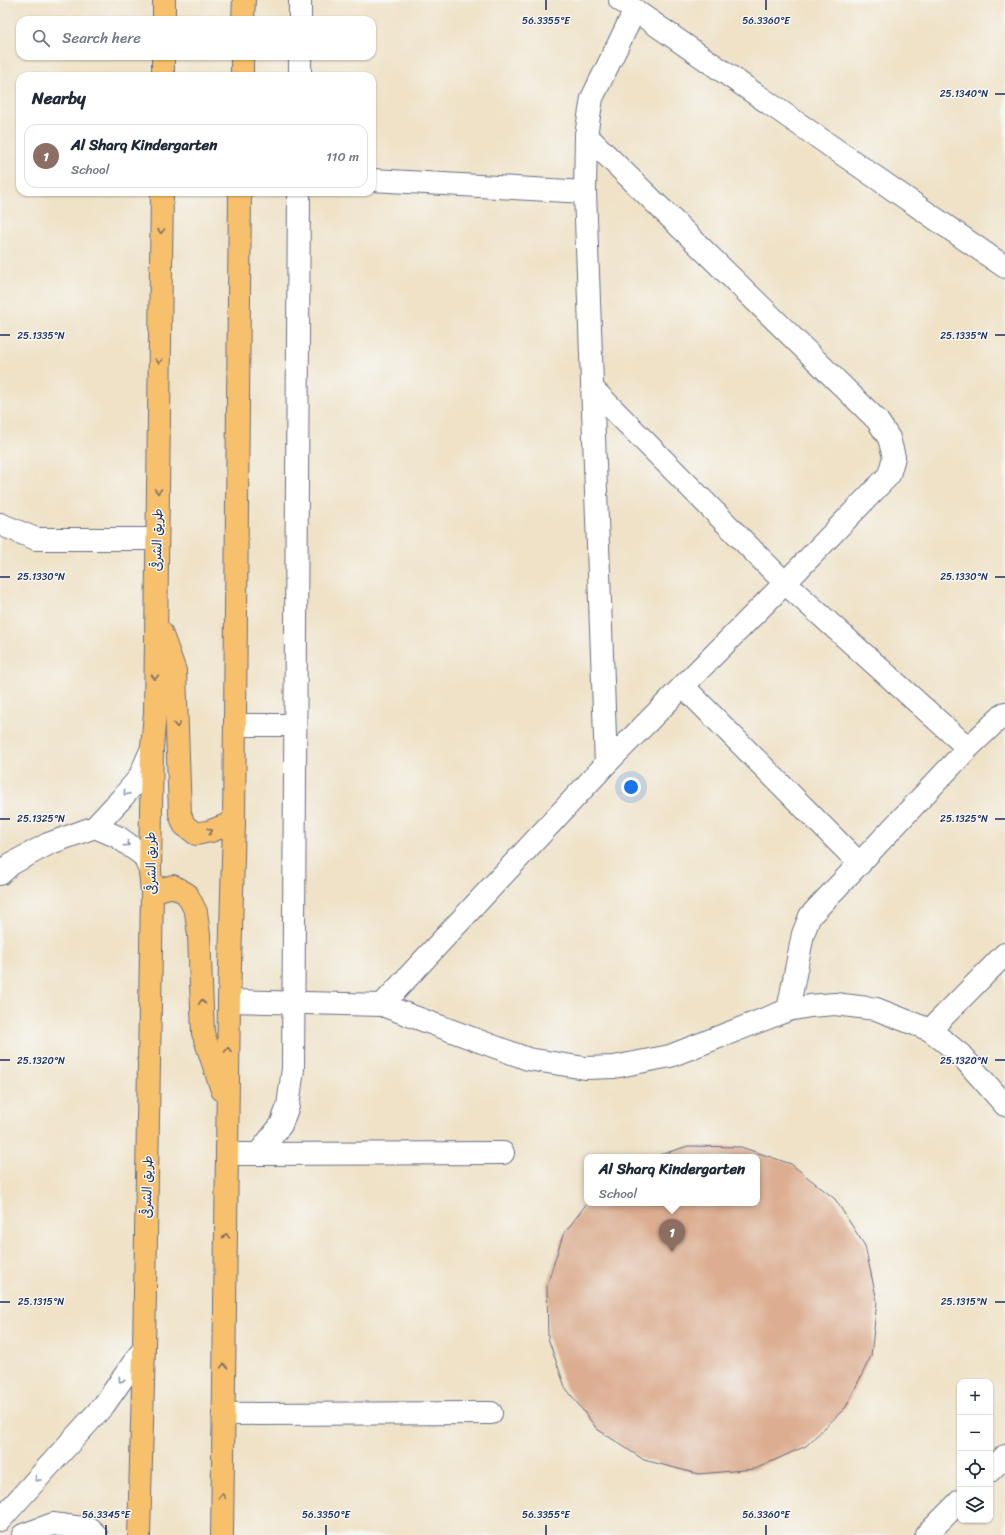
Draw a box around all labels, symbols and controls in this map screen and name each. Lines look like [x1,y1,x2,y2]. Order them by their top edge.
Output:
text: 56.3355°E [522,12,571,30]
text: 56.3360°E [742,12,791,30]
search box [16,16,376,60]
text: Search here [62,25,141,51]
icon: search [30,27,52,49]
text: Nearby [32,83,86,113]
text: 25.1340°N [940,85,988,103]
text: Al Sharq Kindergarten [71,132,217,158]
text: 1 [43,145,49,168]
text: 110 m [326,145,359,168]
text: School [71,158,109,181]
one-way arrow [157,228,165,234]
text: 25.1335°N [17,327,65,345]
text: 25.1335°N [940,327,988,345]
one-way arrow [155,358,164,364]
one-way arrow [154,488,162,494]
street label: طريق الشرقى [145,508,169,572]
text: 25.1330°N [17,568,65,586]
text: 25.1330°N [940,568,988,586]
one-way arrow [151,674,159,680]
one-way arrow [173,722,181,728]
your location [621,777,641,797]
one-way arrow [124,789,131,796]
text: 25.1325°N [17,810,65,828]
text: 25.1325°N [940,810,988,828]
one-way arrow [206,827,213,836]
street label: طريق الشرقى [139,831,163,895]
one-way arrow [123,839,130,846]
one-way arrow [197,999,206,1005]
one-way arrow [224,1047,232,1053]
text: 25.1320°N [17,1052,65,1070]
text: 25.1320°N [940,1052,988,1070]
popup [584,1154,760,1206]
street label: طريق الشرقى [135,1155,159,1219]
text: Al Sharq Kindergarten [599,1156,745,1182]
text: School [599,1182,637,1205]
pin: 1 [659,1219,685,1252]
one-way arrow [222,1233,230,1239]
text: 25.1315°N [18,1293,64,1311]
text: 25.1315°N [941,1293,987,1311]
one-way arrow [220,1363,228,1369]
one-way arrow [118,1376,126,1383]
map controls [957,1379,993,1523]
button: + [957,1379,993,1415]
button: − [957,1415,993,1451]
button: locate [957,1451,993,1487]
one-way arrow [35,1474,42,1482]
button: layers [957,1487,993,1523]
one-way arrow [218,1493,226,1499]
text: 56.3345°E [82,1506,131,1524]
text: 56.3350°E [302,1506,351,1524]
text: 56.3355°E [522,1506,571,1524]
text: 56.3360°E [742,1506,791,1524]

